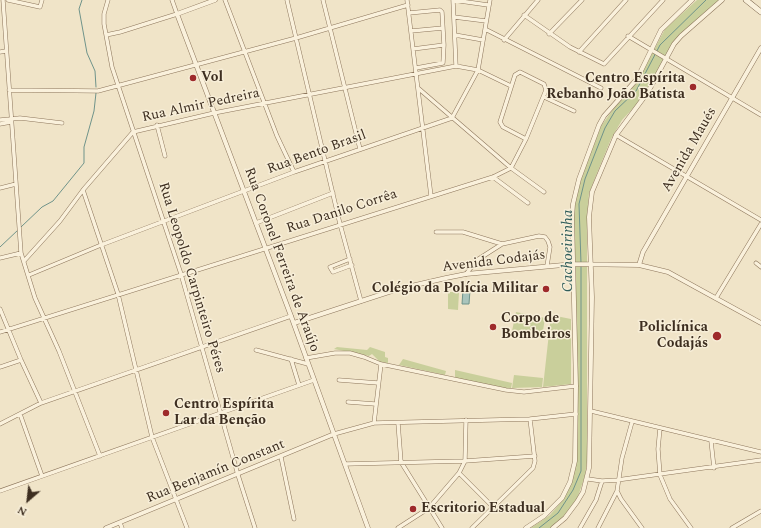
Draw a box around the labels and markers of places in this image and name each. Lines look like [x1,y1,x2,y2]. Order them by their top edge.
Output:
place label: Vol [201,70,223,86]
place label: Centro Espírita Rebanho João Batista [546,71,685,104]
marker: Vol [188,73,198,83]
marker: Centro Espírita Rebanho João Batista [688,82,698,92]
place label: Colégio da Polícia Militar [372,281,538,297]
marker: Colégio da Polícia Militar [541,284,551,294]
place label: Corpo de Bombeiros [501,311,571,344]
place label: Policlínica Codajás [639,320,708,352]
marker: Corpo de Bombeiros [488,322,498,332]
marker: Policlínica Codajás [711,330,723,342]
place label: Centro Espírita Lar da Benção [174,397,274,430]
marker: Centro Espírita Lar da Benção [161,408,171,418]
place label: Escritorio Estadual [421,501,545,517]
marker: Escritorio Estadual [408,504,418,514]

